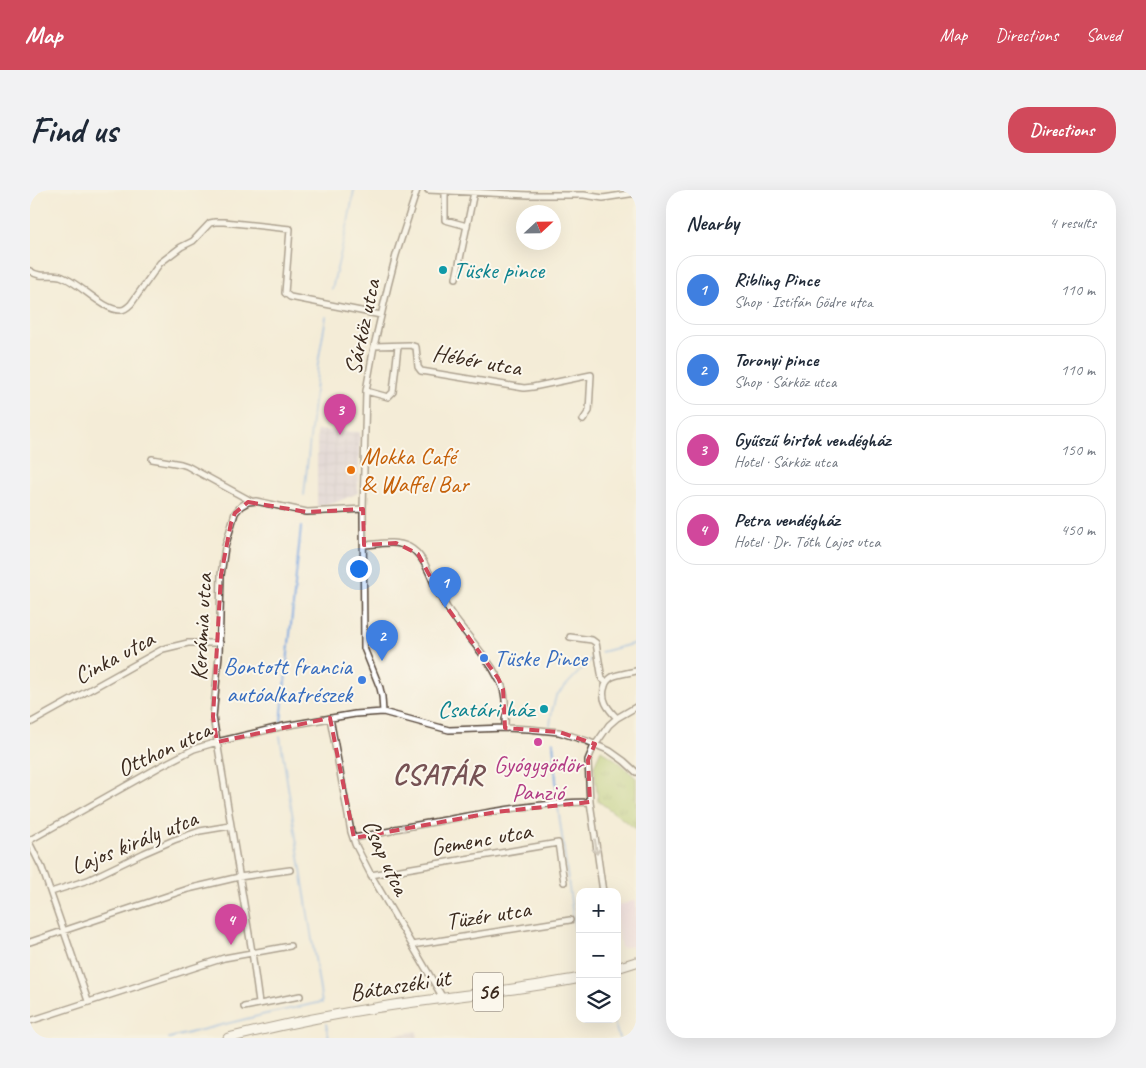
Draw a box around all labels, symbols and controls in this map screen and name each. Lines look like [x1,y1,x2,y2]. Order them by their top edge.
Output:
text: Map [25,20,62,50]
text: Map [940,24,967,46]
text: Directions [995,24,1058,46]
text: Saved [1086,24,1121,46]
button: Directions [1008,107,1116,153]
text: Find us [30,108,117,153]
north arrow [516,205,561,250]
text: Nearby [686,210,739,236]
text: 4 results [1049,213,1096,233]
place label: Tüske pince [453,255,546,285]
marker: Tüske pince [437,264,449,276]
text: Ribling Pince [734,268,819,292]
street label: Sárköz utca [337,275,387,377]
text: 1 [699,280,707,300]
text: 110 m [1061,280,1095,300]
text: Shop · Istifán Gödre utca [734,292,873,312]
street label: Hébér utca [430,337,525,383]
text: Toronyi pince [734,348,818,372]
text: 2 [699,360,707,380]
text: 110 m [1061,360,1095,380]
text: Shop · Sárköz utca [734,372,836,392]
pin: 3 [324,394,356,435]
text: Gyűszű birtok vendégház [734,428,890,452]
text: 3 [699,440,707,460]
text: 150 m [1061,440,1095,460]
place label: Mokka Café & Waffel Bar [361,441,471,499]
text: Hotel · Sárköz utca [734,452,837,472]
marker: Mokka Café & Waffel Bar [345,464,357,476]
text: Petra vendégház [734,508,840,532]
text: 4 [699,520,707,540]
text: 450 m [1061,520,1095,540]
text: Hotel · Dr. Tóth Lajos utca [734,532,880,552]
your location [346,556,372,582]
pin: 1 [429,567,461,608]
street label: Kerámia utca [183,571,219,681]
pin: 2 [366,620,398,661]
street label: Cinka utca [69,623,161,691]
place label: Tüske Pince [494,643,589,673]
place label: Bontott francia autóalkatrészek [223,651,354,709]
marker: Tüske Pince [478,652,490,664]
marker: Bontott francia autóalkatrészek [356,674,368,686]
place label: Csatári ház [438,694,536,724]
marker: Csatári ház [538,703,550,715]
street label: Otthon utca [112,713,218,784]
marker: Gyógygödör Panzió [532,736,544,748]
place label: Gyógygödör Panzió [494,749,585,807]
district label: CSATÁR [393,756,487,793]
street label: Lajos király utca [67,803,203,881]
street label: Csap utca [356,814,417,901]
street label: Gemenc utca [428,815,535,863]
one-way arrow [393,823,409,832]
one-way arrow [591,839,601,855]
map controls [576,888,621,1023]
button: + [576,888,621,933]
street label: Tüzér utca [444,893,534,936]
pin: 4 [215,904,247,945]
button: − [576,933,621,978]
street label: Bátaszéki út [348,962,454,1008]
road number: 56 [473,972,503,1012]
button: layers [576,978,621,1023]

